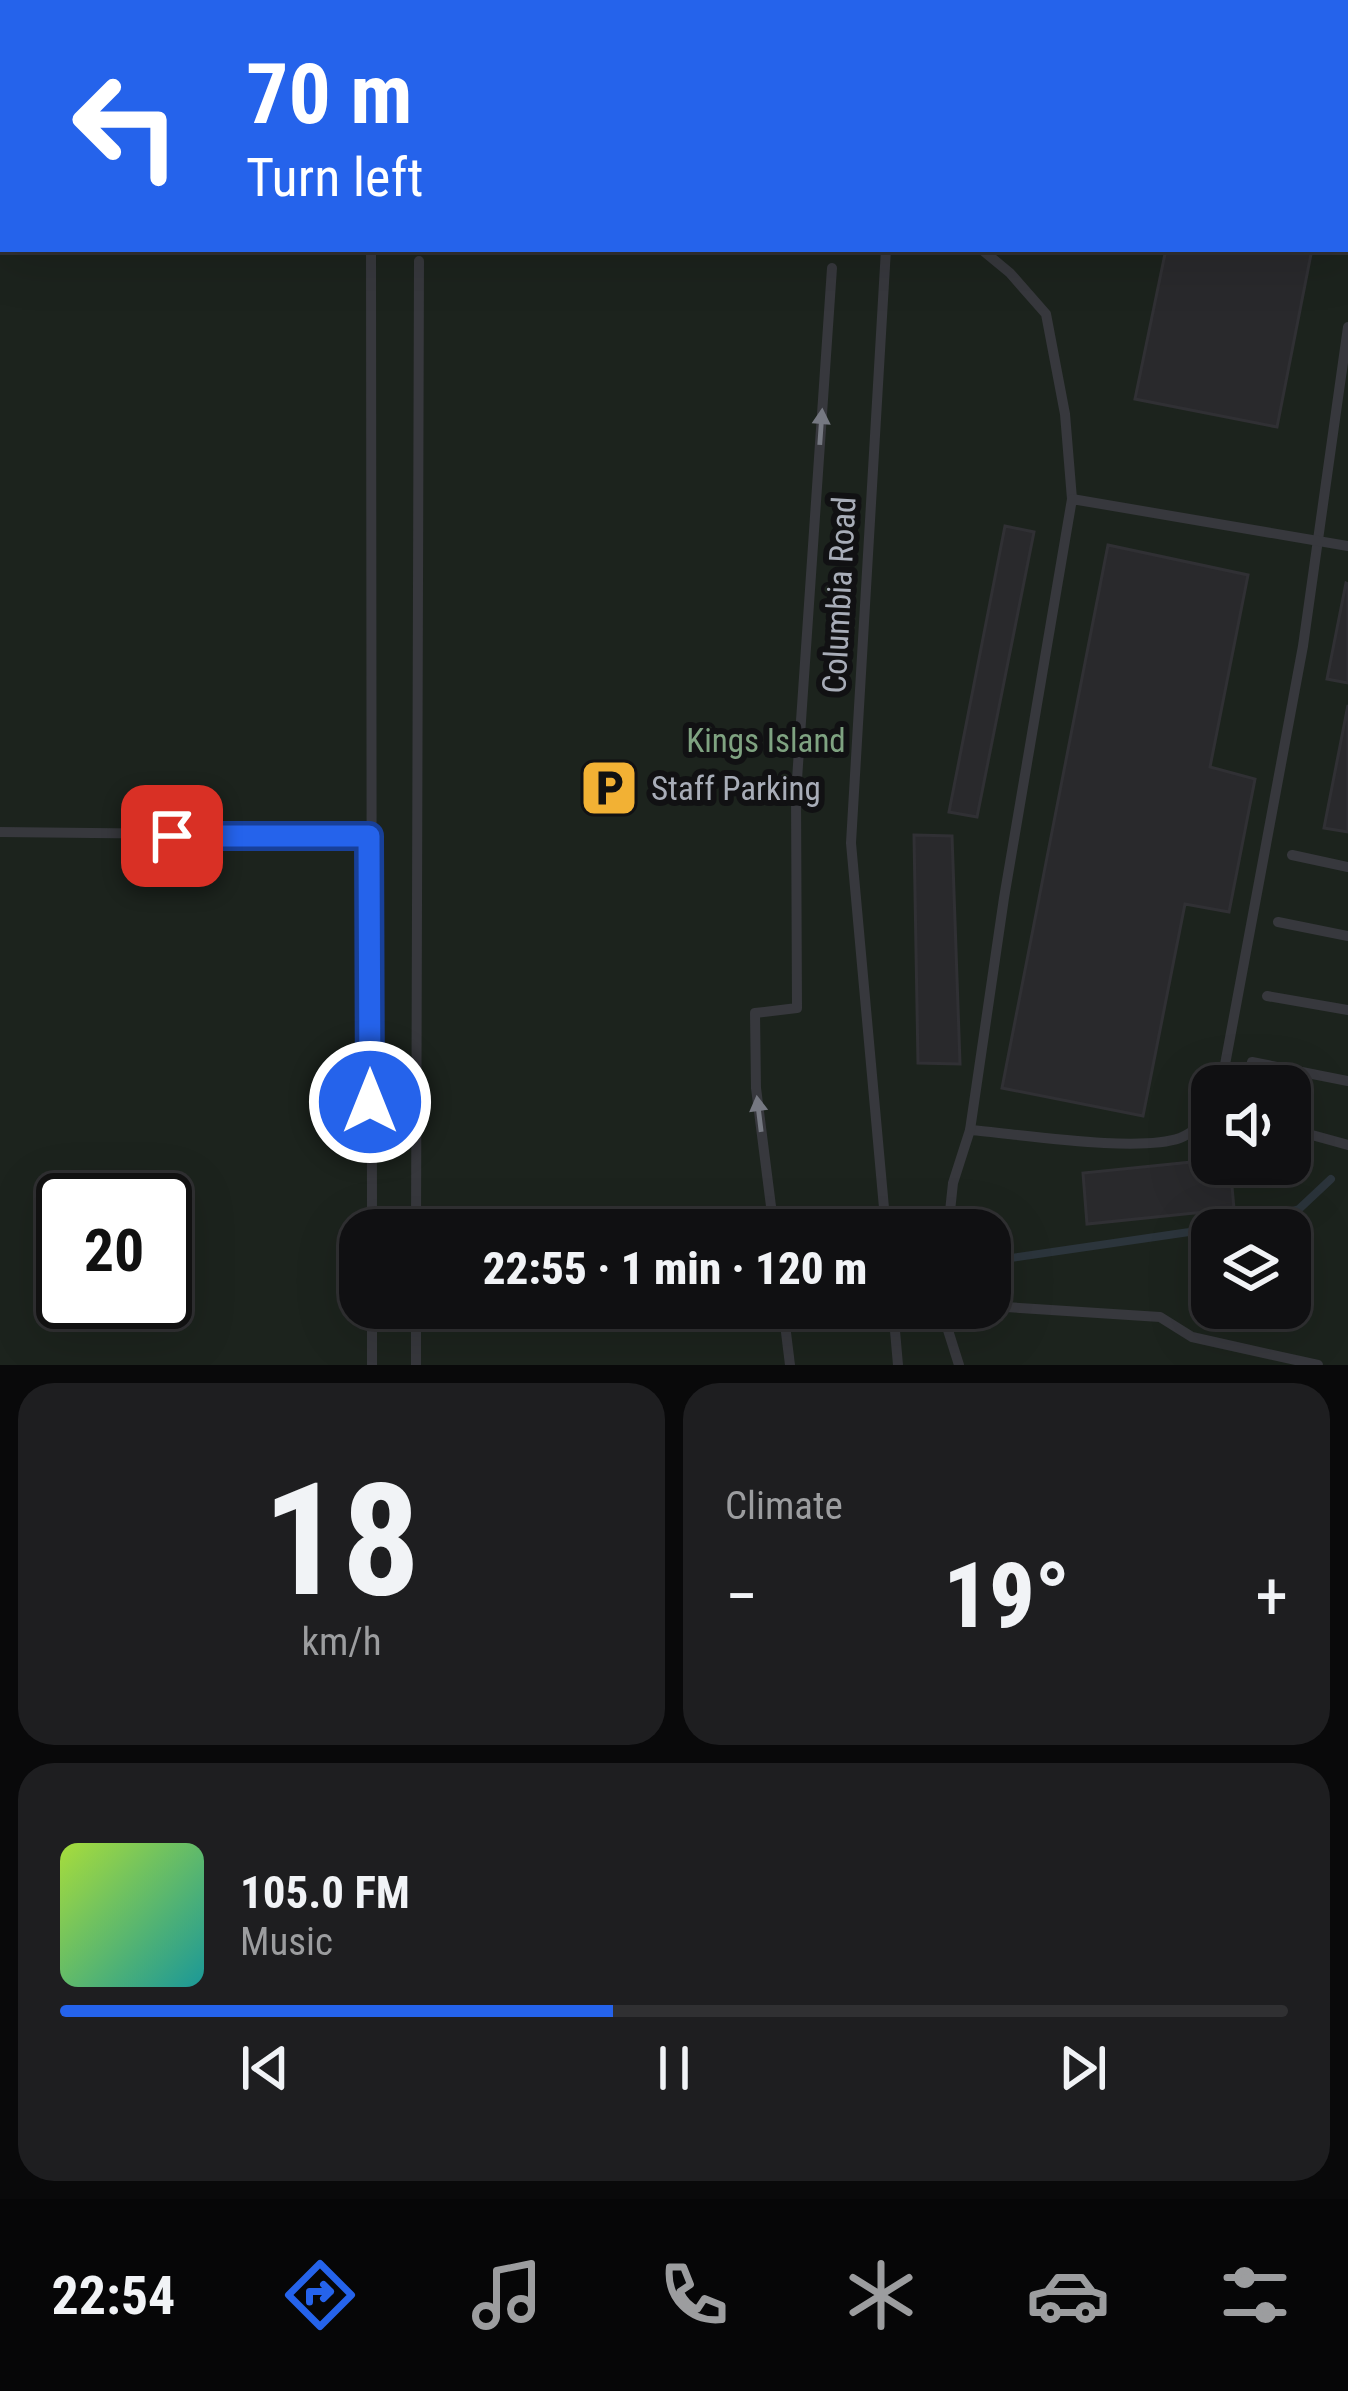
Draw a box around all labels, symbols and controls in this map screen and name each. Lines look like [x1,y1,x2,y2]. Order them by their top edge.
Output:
text: 70 m [246,45,413,144]
icon: left [48,48,204,204]
text: Turn left [246,146,423,209]
one-way arrow [812,408,831,445]
street label: Columbia Road [814,496,864,694]
park label: Kings Island [686,721,846,760]
parking icon: Staff Parking [578,757,640,819]
place label: Staff Parking [651,769,821,808]
pin [121,785,223,887]
icon: arrive [139,803,205,869]
position arrow [307,1039,433,1165]
map controls [1191,1065,1311,1329]
button: sound [1191,1065,1311,1185]
one-way arrow [749,1095,768,1132]
speed limit sign: 20 [36,1173,192,1329]
button: layers [1191,1209,1311,1329]
text: 22:55 · 1 min · 120 m [483,1242,867,1295]
text: 18 [263,1449,420,1632]
text: Climate [725,1483,843,1529]
text: 19° [943,1544,1070,1649]
text: − [725,1558,758,1635]
text: + [1255,1558,1288,1635]
text: km/h [301,1619,382,1665]
text: 105.0 FM [240,1866,410,1919]
text: Music [240,1919,333,1965]
icon: previous [232,2035,298,2101]
icon: pause [641,2035,707,2101]
icon: next [1050,2035,1116,2101]
icon: directions [278,2253,362,2337]
icon: music [465,2253,549,2337]
icon: phone [652,2253,736,2337]
icon: climate [839,2253,923,2337]
icon: car [1026,2253,1110,2337]
icon: filters [1213,2253,1297,2337]
text: 22:54 [51,2264,175,2327]

